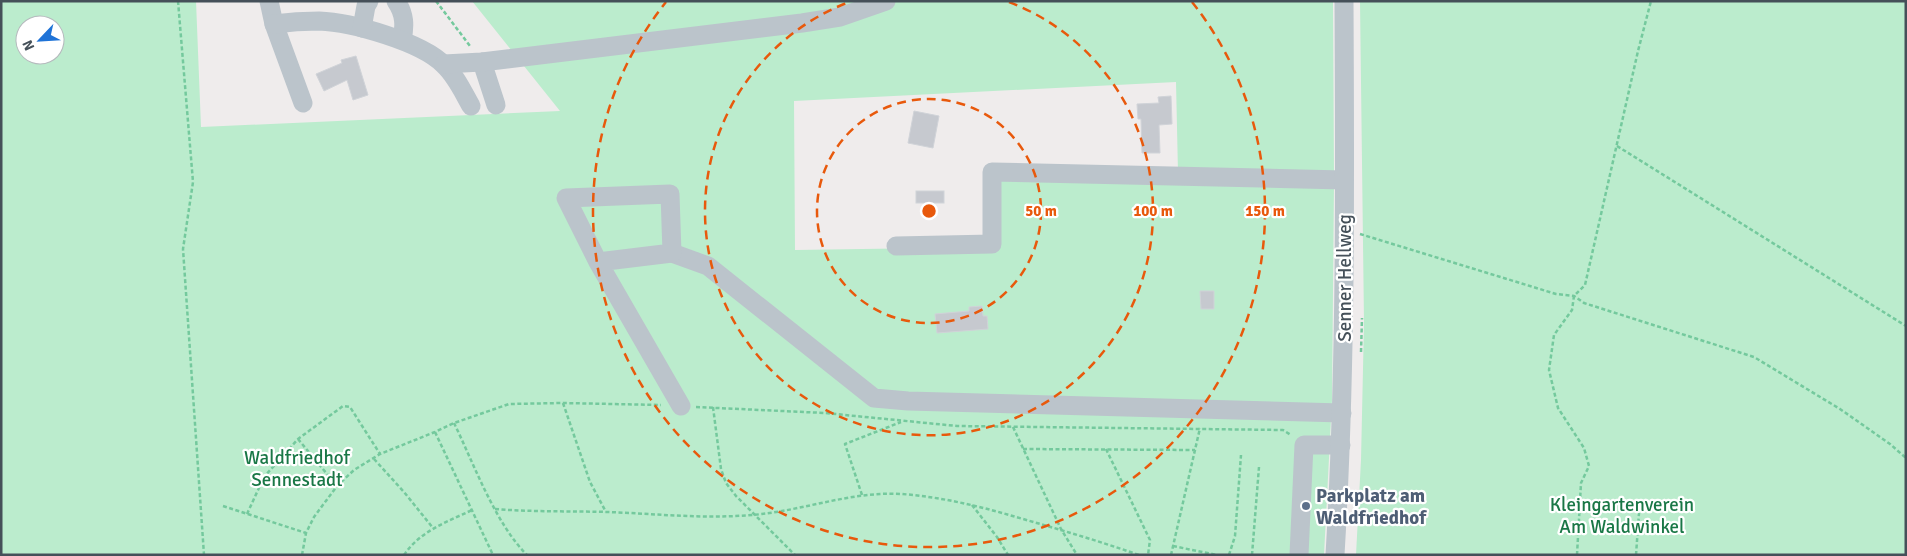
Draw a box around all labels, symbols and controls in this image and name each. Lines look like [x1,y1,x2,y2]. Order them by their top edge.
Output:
north arrow [15,15,65,65]
text: N [19,37,38,53]
centre of rings [920,202,938,220]
text: 50 m [1025,202,1057,220]
text: 100 m [1133,202,1173,220]
text: 150 m [1245,202,1285,220]
street label: Senner Hellweg [1333,214,1357,342]
park label: Waldfriedhof Sennestadt [244,446,352,492]
place label: Parkplatz am Waldfriedhof [1316,484,1427,530]
park label: Kleingartenverein Am Waldwinkel [1550,493,1694,539]
marker: Parkplatz am Waldfriedhof [1300,500,1312,512]

